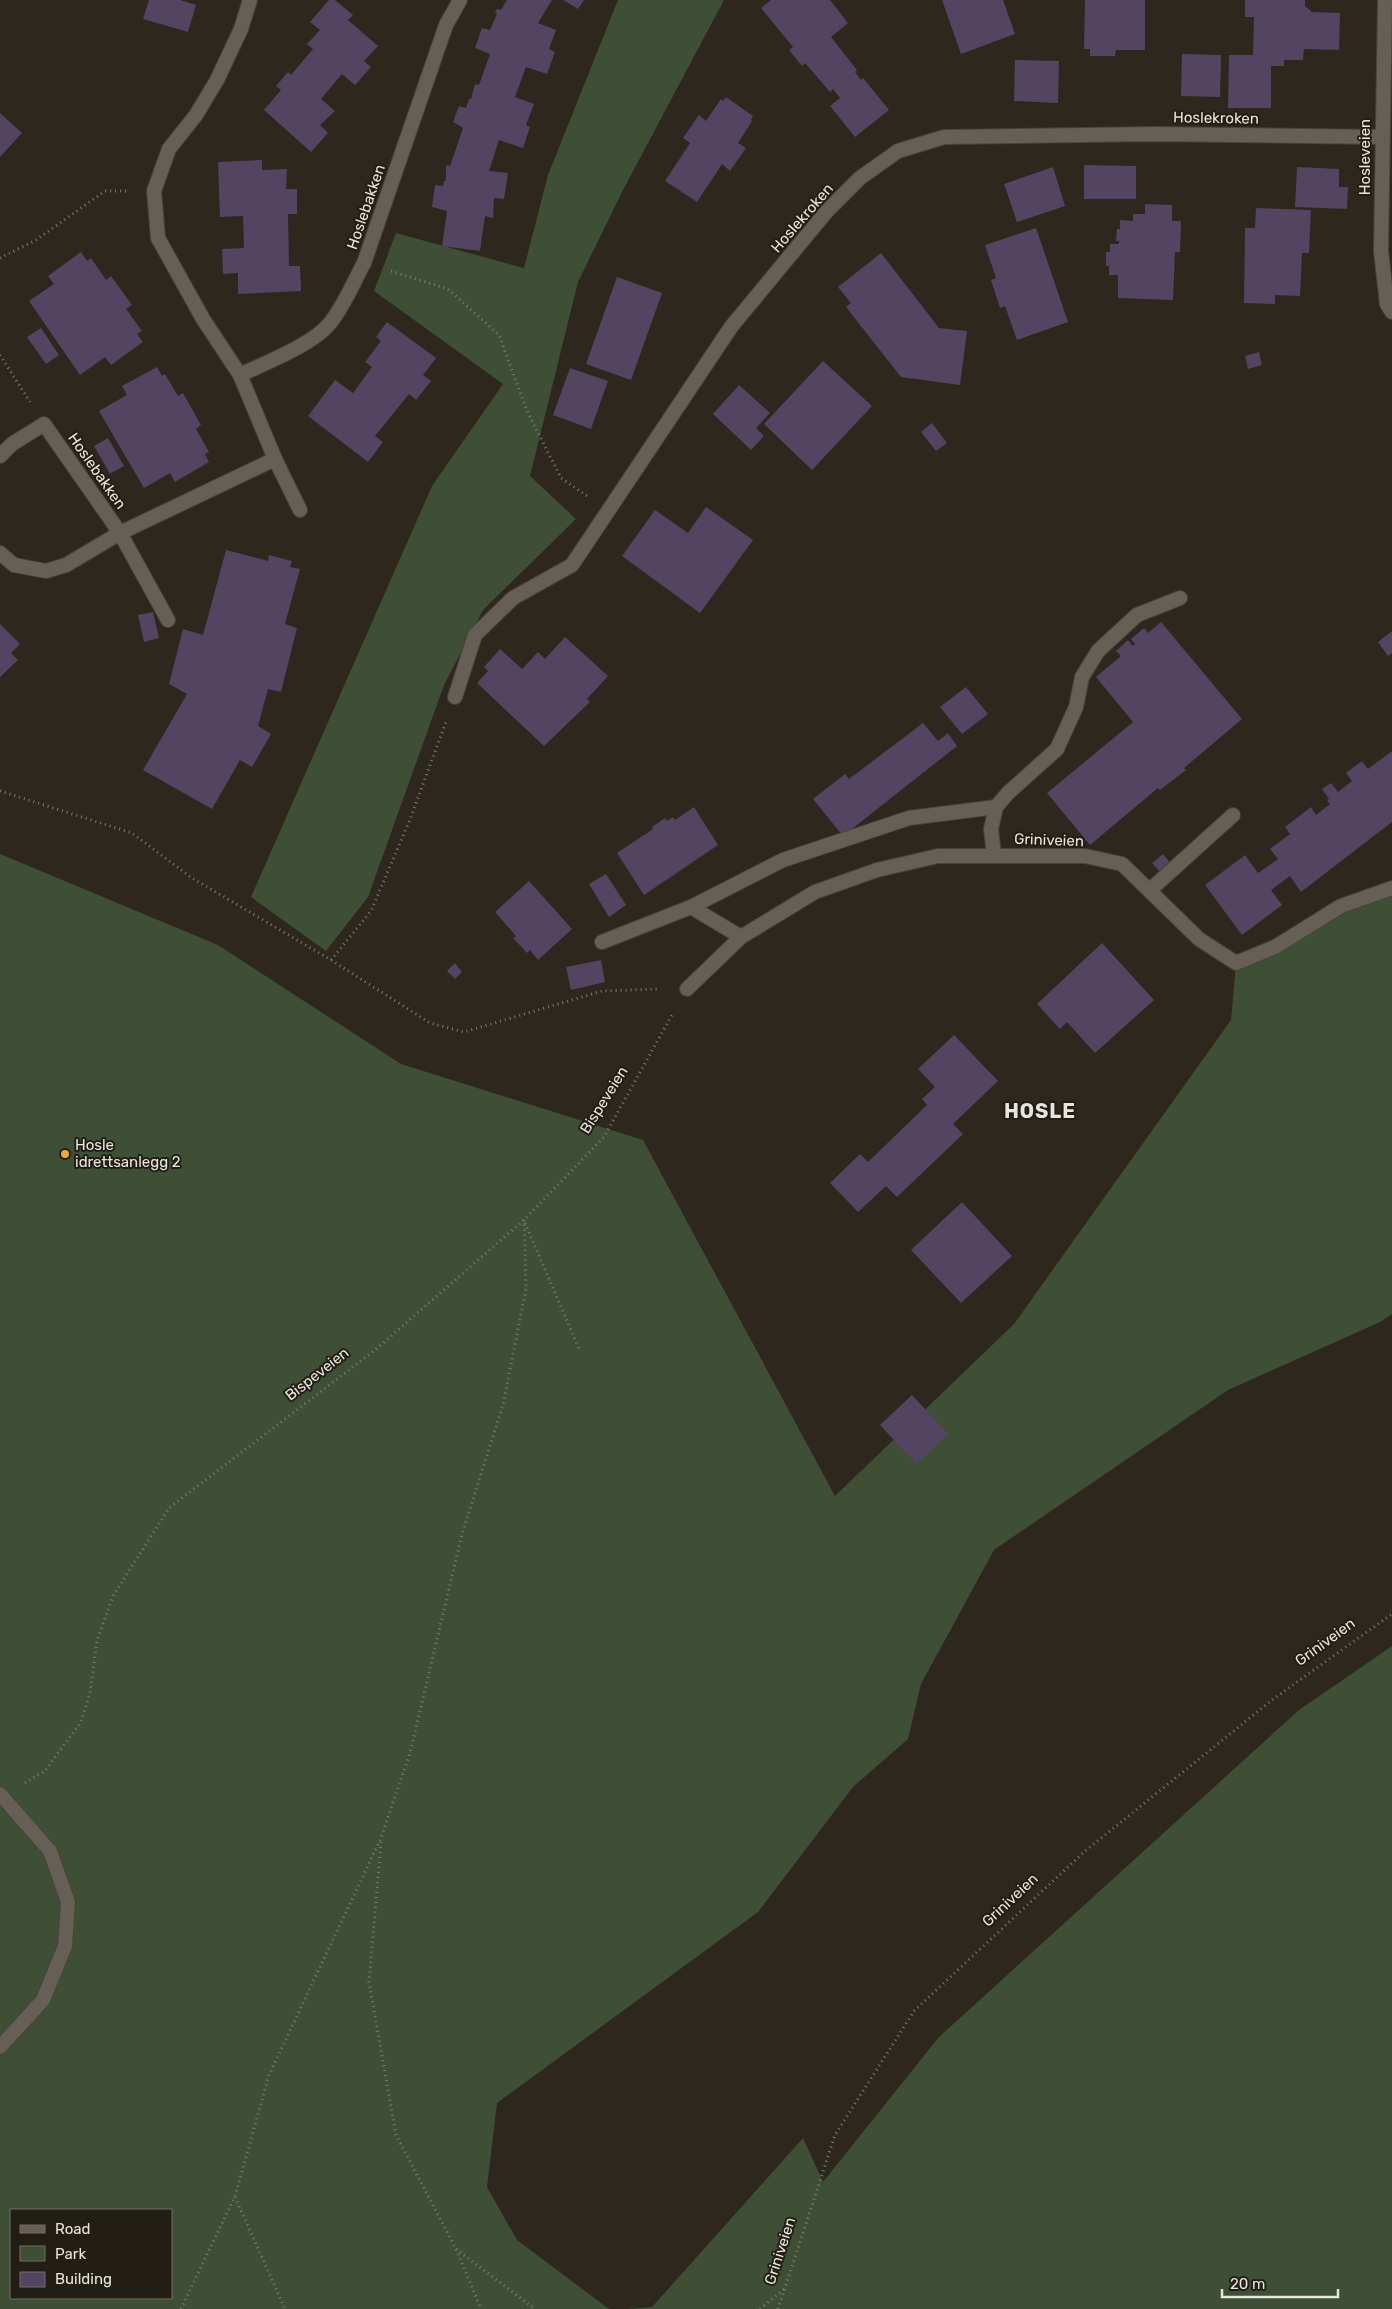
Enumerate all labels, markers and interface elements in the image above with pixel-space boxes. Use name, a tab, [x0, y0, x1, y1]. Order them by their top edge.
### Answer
street label: Hoslekroken	[1173, 108, 1259, 128]
street label: Hosleveien	[1356, 119, 1374, 195]
street label: Hoslebakken	[343, 162, 389, 252]
street label: Hoslekroken	[767, 180, 837, 256]
street label: Hoslebakken	[64, 429, 130, 513]
street label: Griniveien	[1014, 830, 1084, 850]
street label: Bispeveien	[576, 1063, 632, 1137]
district label: HOSLE	[1004, 1099, 1076, 1123]
place label: Hosle idrettsanlegg 2	[75, 1136, 181, 1171]
marker: Hosle idrettsanlegg 2	[59, 1148, 71, 1160]
street label: Bispeveien	[282, 1344, 352, 1404]
street label: Griniveien	[1291, 1614, 1359, 1670]
street label: Griniveien	[978, 1870, 1042, 1930]
legend	[10, 2209, 172, 2299]
street label: Griniveien	[761, 2215, 799, 2287]
text: Road	[55, 2220, 91, 2238]
text: Park	[55, 2245, 86, 2263]
scale bar	[1222, 2266, 1338, 2298]
text: Building	[55, 2270, 112, 2288]
text: 20 m	[1230, 2275, 1265, 2293]

